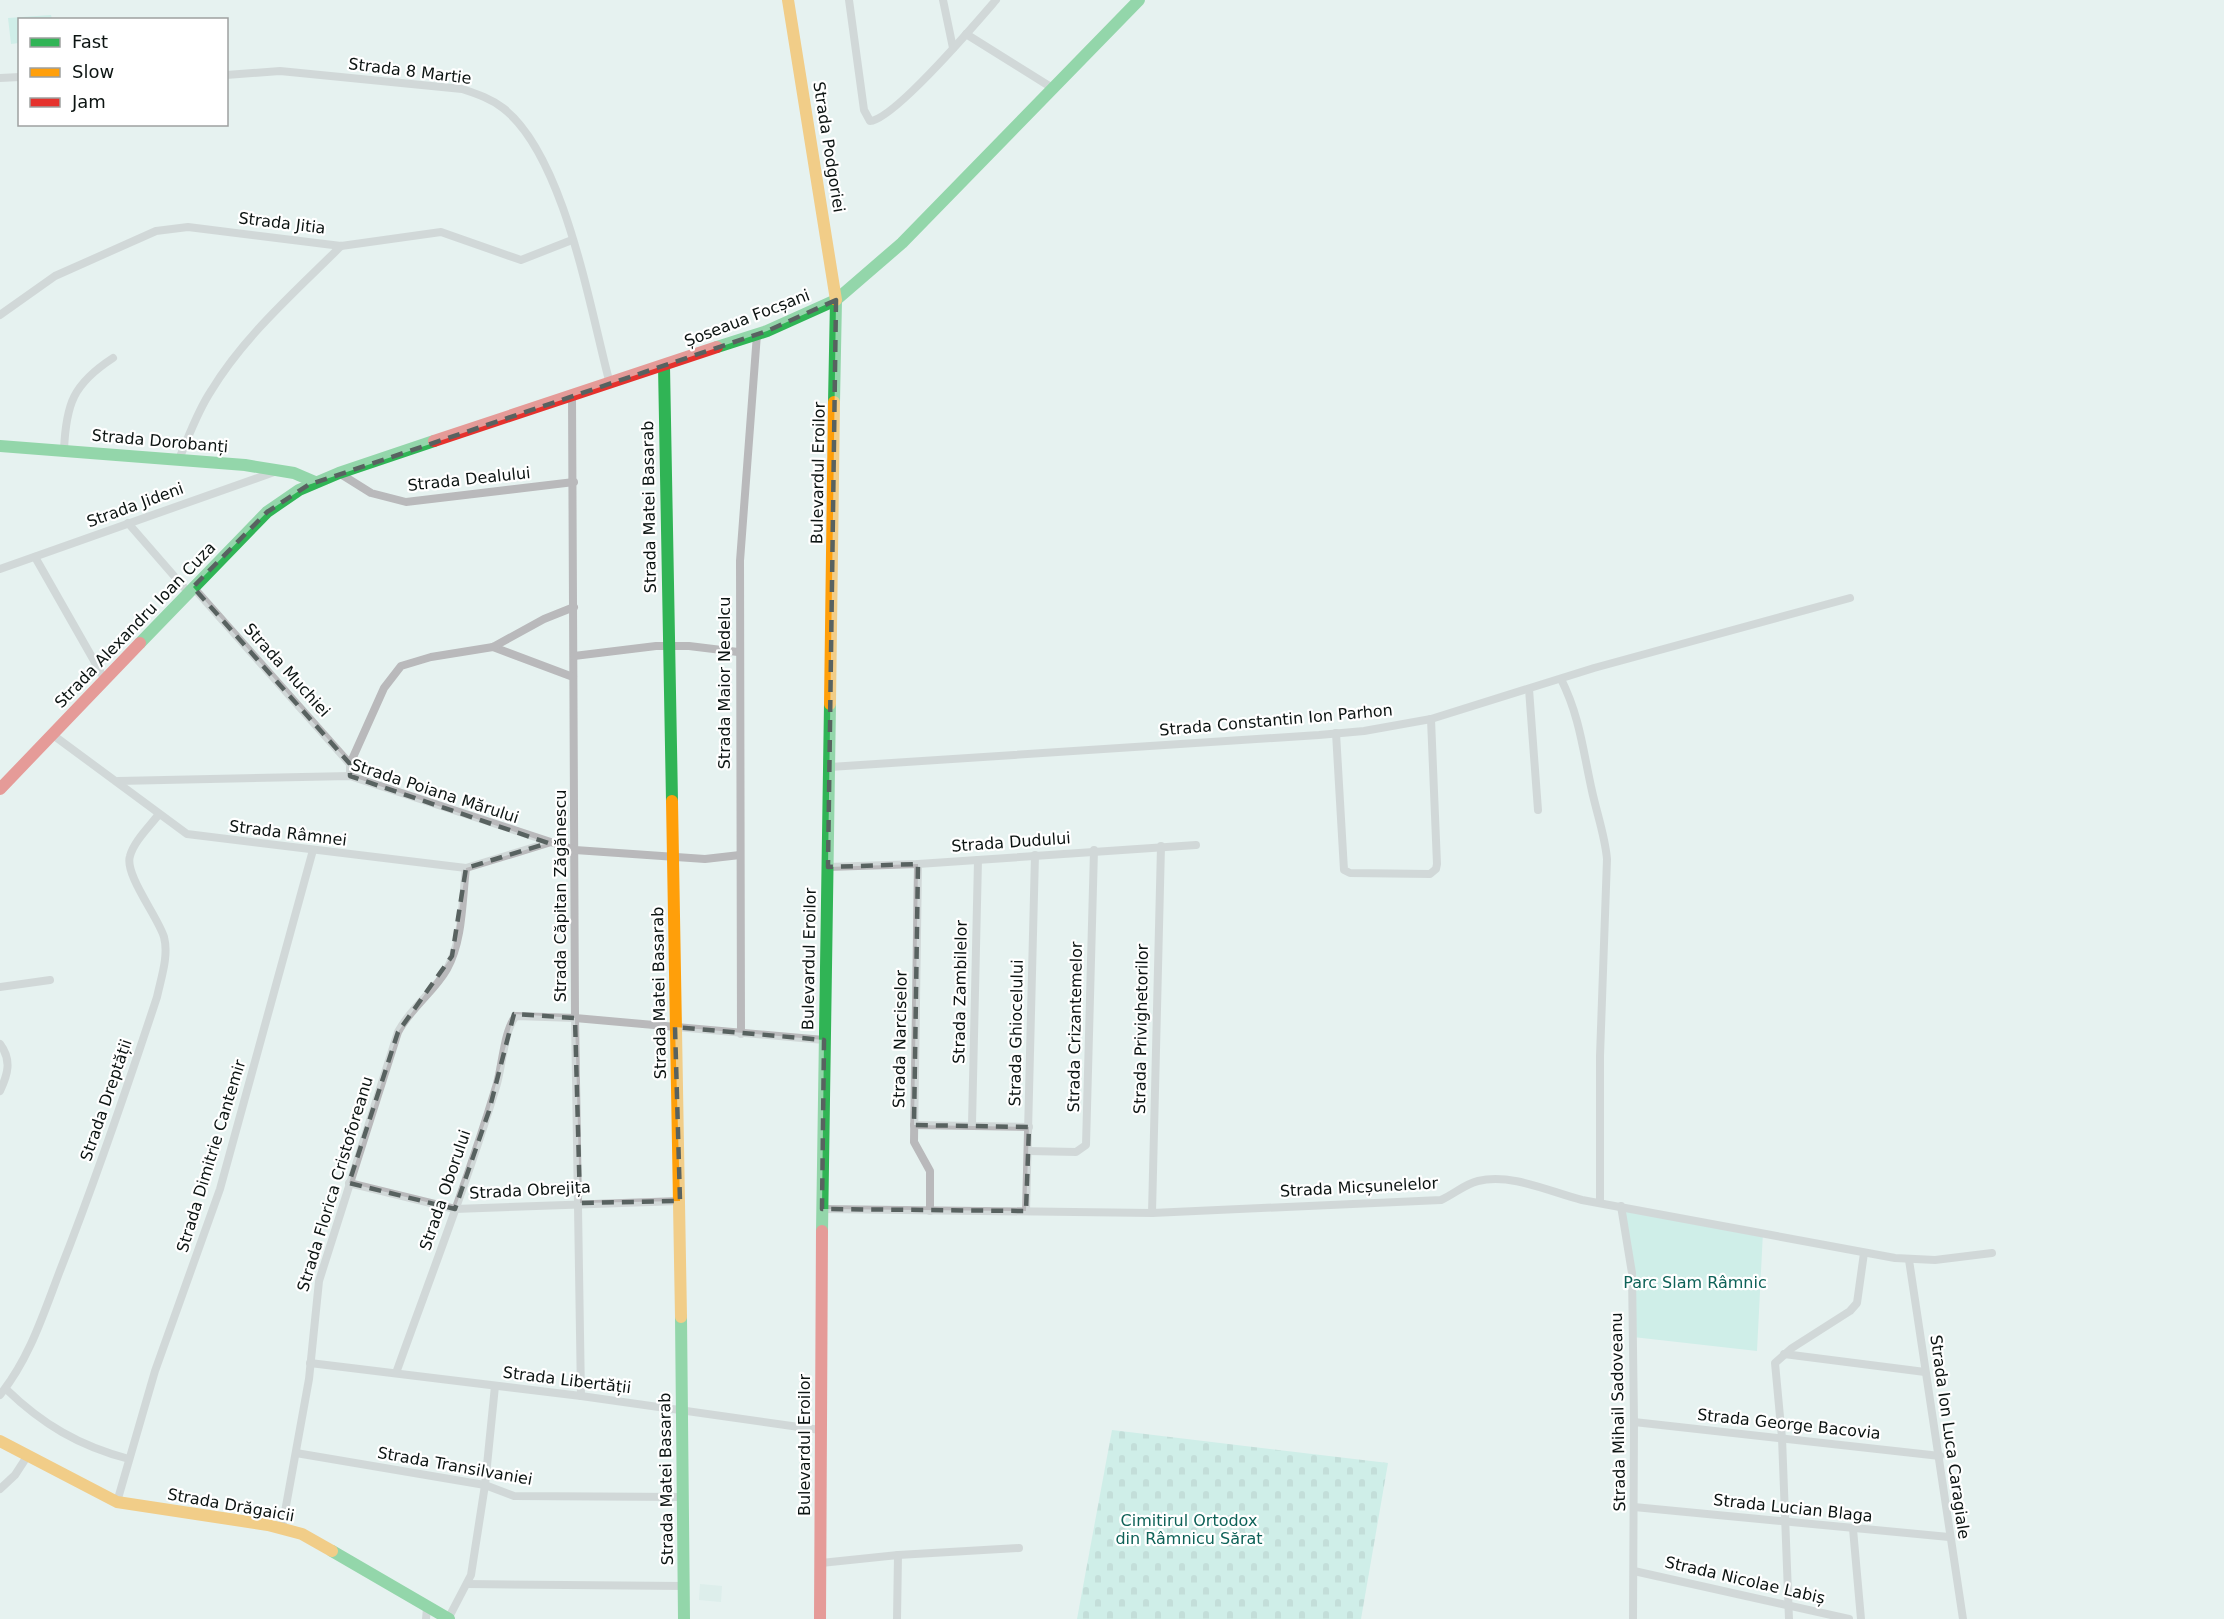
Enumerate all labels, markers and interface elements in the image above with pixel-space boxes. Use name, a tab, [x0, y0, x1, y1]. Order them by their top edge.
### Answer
legend	[18, 18, 228, 126]
text: Fast	[72, 31, 108, 52]
street label: Strada 8 Martie	[347, 54, 473, 88]
text: Slow	[72, 61, 114, 82]
street label: Strada Podgoriei	[809, 80, 849, 214]
text: Jam	[71, 91, 106, 112]
street label: Strada Jitia	[237, 208, 327, 238]
street label: Șoseaua Focșani	[682, 285, 812, 351]
street label: Bulevardul Eroilor	[807, 401, 829, 544]
street label: Strada Matei Basarab	[638, 421, 660, 593]
street label: Strada Dorobanți	[91, 426, 229, 456]
street label: Strada Dealului	[407, 463, 531, 495]
street label: Strada Jideni	[84, 479, 186, 531]
street label: Strada Alexandru Ioan Cuza	[51, 538, 219, 712]
street label: Strada Maior Nedelcu	[715, 597, 734, 769]
street label: Strada Muchiei	[240, 619, 334, 721]
street label: Strada Constantin Ion Parhon	[1158, 700, 1394, 740]
street label: Strada Poiana Mărului	[349, 755, 521, 827]
street label: Strada Căpitan Zăgănescu	[551, 790, 570, 1002]
street label: Strada Râmnei	[228, 816, 348, 850]
street label: Strada Dudului	[951, 828, 1071, 856]
street label: Bulevardul Eroilor	[798, 887, 820, 1030]
street label: Strada Matei Basarab	[648, 907, 670, 1079]
street label: Strada Zambilelor	[949, 919, 971, 1064]
street label: Strada Crizantemelor	[1064, 941, 1086, 1113]
street label: Strada Privighetorilor	[1130, 943, 1152, 1114]
street label: Strada Ghiocelului	[1005, 959, 1027, 1107]
street label: Strada Narciselor	[889, 969, 911, 1108]
street label: Strada Dreptății	[76, 1037, 136, 1163]
street label: Strada Dimitrie Cantemir	[173, 1057, 250, 1255]
street label: Strada Florica Cristoforeanu	[293, 1074, 377, 1294]
street label: Strada Oborului	[415, 1127, 475, 1253]
street label: Strada Micșunelelor	[1279, 1173, 1439, 1201]
street label: Strada Obrejița	[469, 1177, 591, 1203]
park label: Parc Slam Râmnic	[1623, 1273, 1767, 1292]
street label: Strada Mihail Sadoveanu	[1607, 1312, 1629, 1512]
street label: Strada Ion Luca Caragiale	[1926, 1334, 1974, 1540]
street label: Strada Libertății	[502, 1363, 632, 1397]
street label: Bulevardul Eroilor	[795, 1373, 814, 1516]
street label: Strada Matei Basarab	[655, 1393, 677, 1565]
street label: Strada George Bacovia	[1696, 1405, 1882, 1443]
street label: Strada Transilvaniei	[376, 1443, 534, 1489]
street label: Strada Drăgaicii	[166, 1484, 296, 1526]
street label: Strada Lucian Blaga	[1712, 1490, 1874, 1526]
park label: Cimitirul Ortodox din Râmnicu Sărat	[1115, 1511, 1263, 1548]
street label: Strada Nicolae Labiș	[1663, 1552, 1827, 1608]

